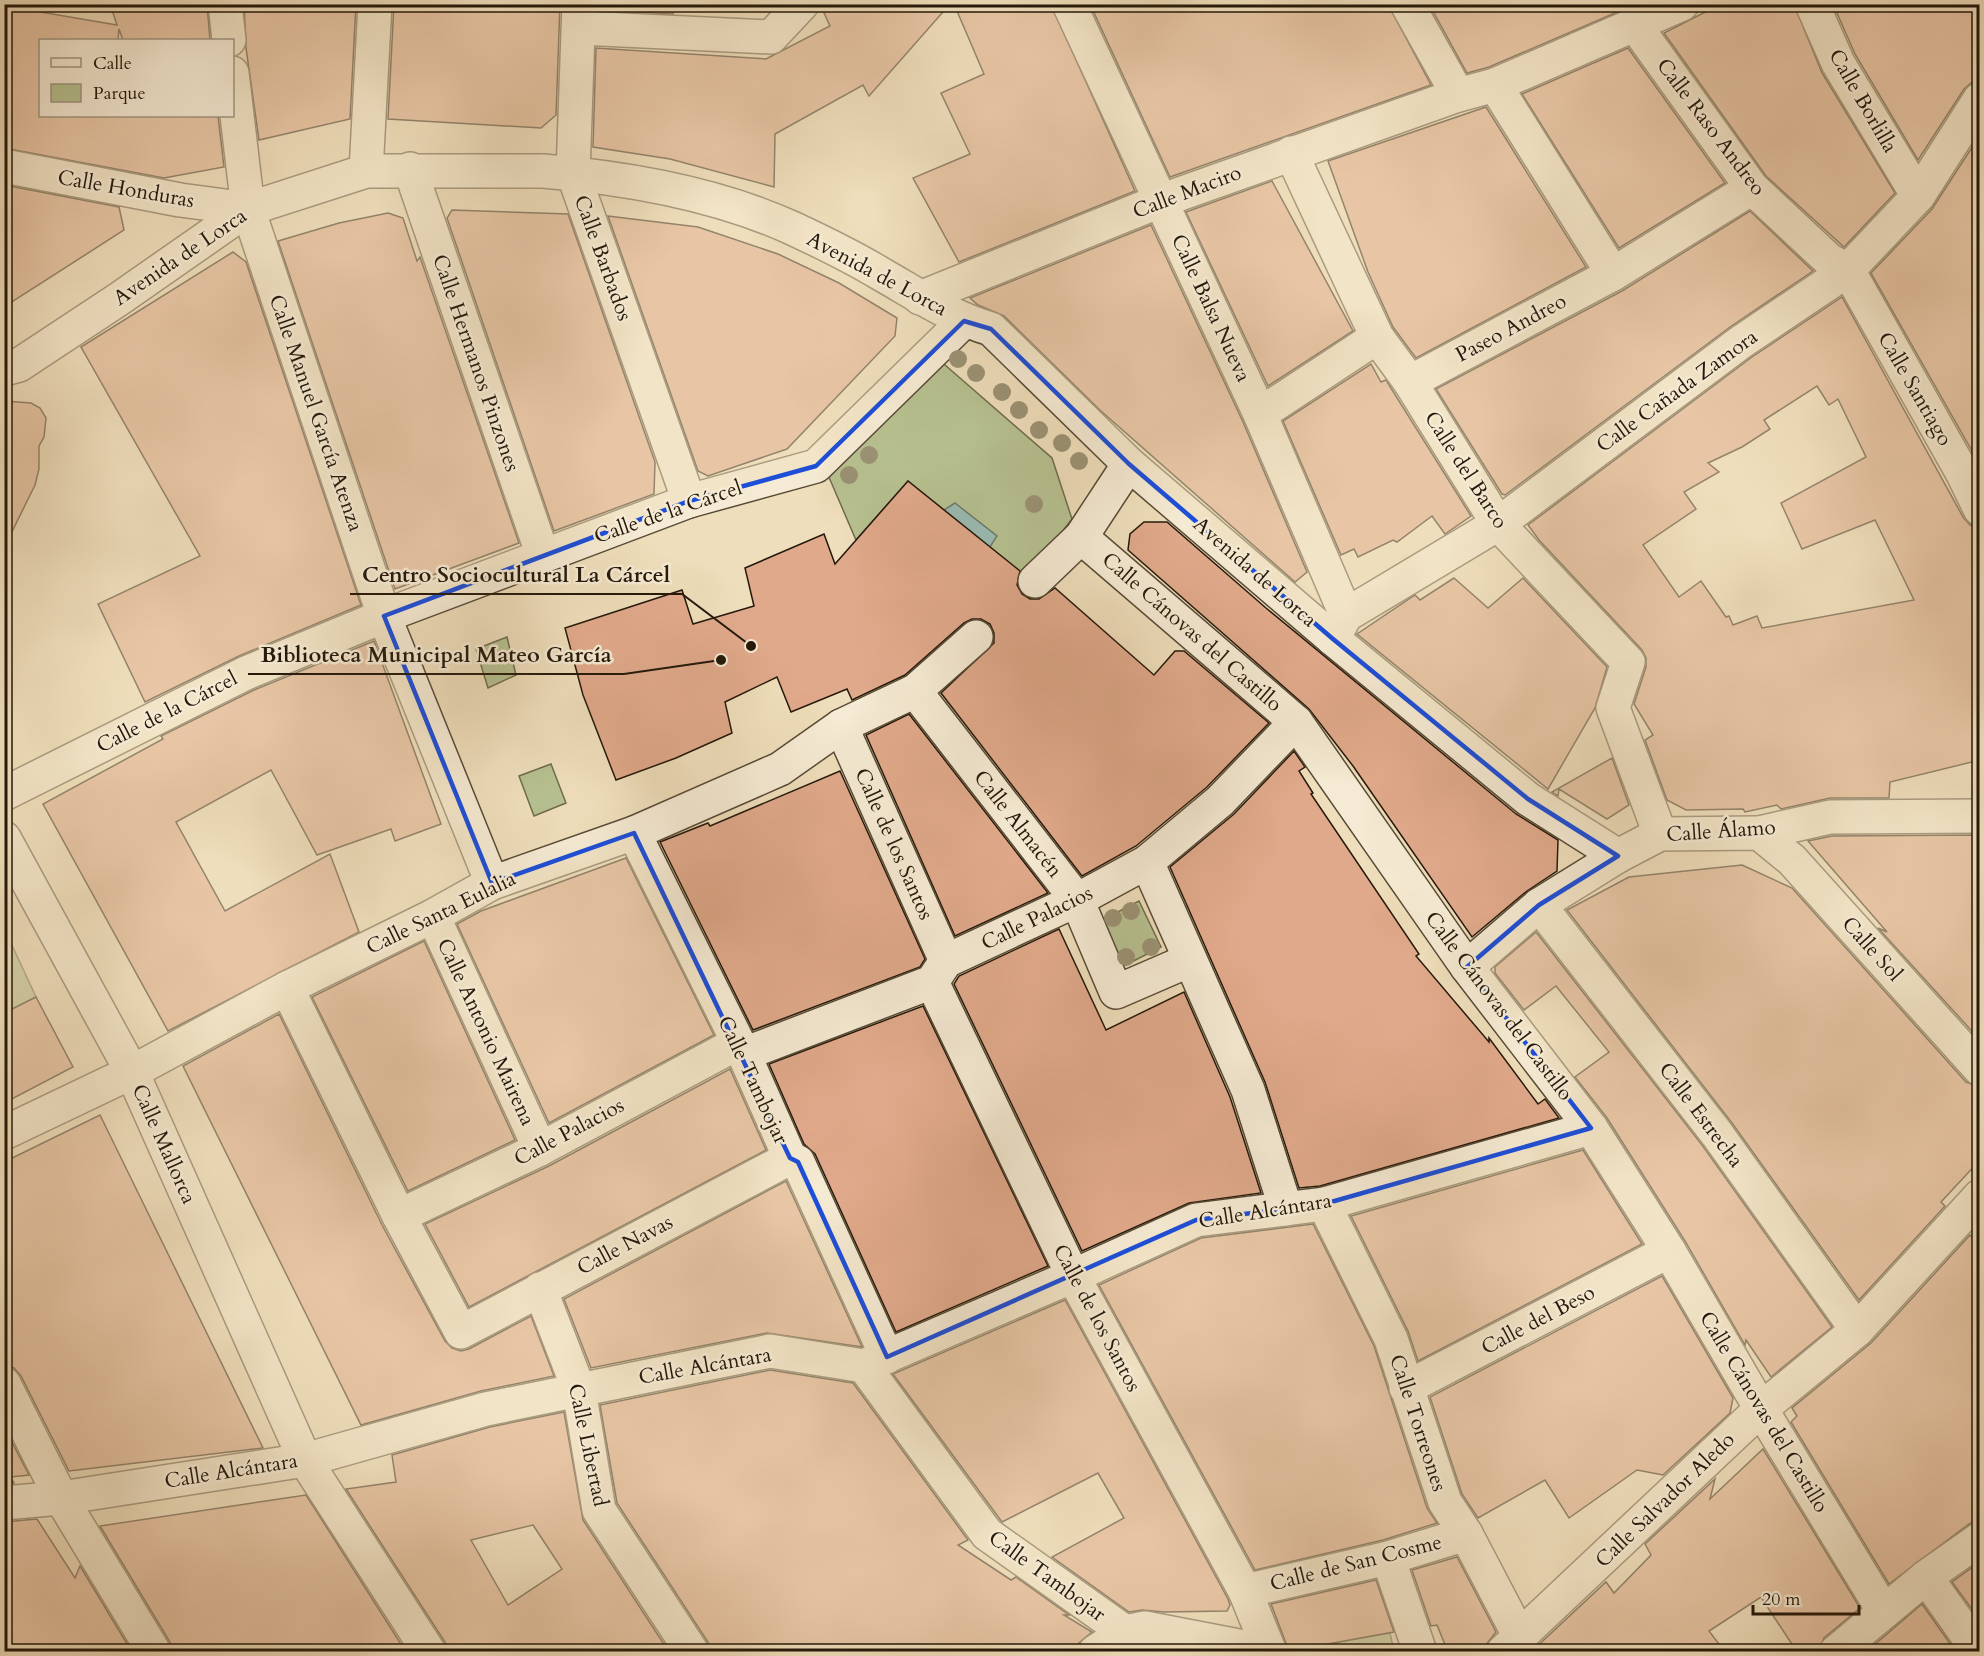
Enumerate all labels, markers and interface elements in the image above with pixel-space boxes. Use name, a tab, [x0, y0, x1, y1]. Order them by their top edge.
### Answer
legend	[39, 39, 234, 117]
street label: Calle Borlilla	[1822, 44, 1904, 158]
text: Calle	[93, 51, 132, 76]
street label: Calle Raso Andreo	[1650, 52, 1772, 202]
text: Parque	[93, 81, 146, 106]
street label: Calle Maciro	[1128, 158, 1246, 226]
street label: Calle Honduras	[55, 163, 197, 215]
street label: Calle Barbados	[567, 191, 639, 325]
street label: Avenida de Lorca	[107, 201, 253, 313]
street label: Avenida de Lorca	[802, 225, 952, 323]
street label: Calle Balsa Nueva	[1164, 229, 1258, 387]
street label: Calle Hermanos Pinzones	[425, 250, 527, 476]
street label: Paseo Andreo	[1450, 287, 1572, 369]
street label: Calle Manuel García Atenza	[262, 291, 370, 535]
street label: Calle Cañada Zamora	[1590, 323, 1764, 459]
street label: Calle Santiago	[1871, 327, 1959, 451]
street label: Calle del Barco	[1417, 406, 1515, 534]
street label: Calle de la Cárcel	[590, 473, 746, 551]
street label: Avenida de Lorca	[1187, 510, 1323, 634]
street label: Calle Cánovas del Castillo	[1096, 546, 1288, 718]
callout: Centro Sociocultural La Cárcel	[350, 554, 682, 594]
text: Centro Sociocultural La Cárcel	[362, 560, 671, 590]
callout: Biblioteca Municipal Mateo García	[248, 634, 624, 674]
text: Biblioteca Municipal Mateo García	[260, 640, 612, 670]
street label: Calle de la Cárcel	[92, 664, 242, 760]
street label: Calle de los Santos	[848, 764, 940, 924]
street label: Calle Almacén	[967, 764, 1069, 884]
street label: Calle Álamo	[1665, 813, 1777, 849]
street label: Calle Santa Eulalia	[361, 864, 521, 962]
street label: Calle Palacios	[976, 878, 1098, 958]
street label: Calle Cánovas del Castillo	[1418, 905, 1580, 1107]
street label: Calle Sol	[1835, 910, 1909, 988]
street label: Calle Antonio Mairena	[430, 934, 542, 1130]
street label: Calle Tambojar	[711, 1011, 796, 1149]
street label: Calle Estrecha	[1652, 1056, 1750, 1174]
street label: Calle Mallorca	[125, 1080, 203, 1208]
street label: Calle Palacios	[509, 1091, 629, 1173]
street label: Calle Alcántara	[1196, 1186, 1334, 1236]
street label: Calle Navas	[572, 1208, 678, 1282]
street label: Calle de los Santos	[1046, 1239, 1148, 1397]
street label: Calle del Beso	[1476, 1278, 1600, 1362]
street label: Calle Cánovas del Castillo	[1692, 1306, 1836, 1518]
street label: Calle Alcántara	[636, 1340, 774, 1392]
street label: Calle Torreones	[1382, 1351, 1454, 1495]
street label: Calle Libertad	[561, 1381, 615, 1509]
street label: Calle Salvador Aledo	[1589, 1426, 1741, 1574]
street label: Calle Alcántara	[162, 1446, 300, 1496]
street label: Calle Tambojar	[982, 1524, 1112, 1629]
street label: Calle de San Cosme	[1267, 1528, 1445, 1598]
scale bar	[1753, 1578, 1860, 1616]
text: 20 m	[1762, 1587, 1801, 1612]

